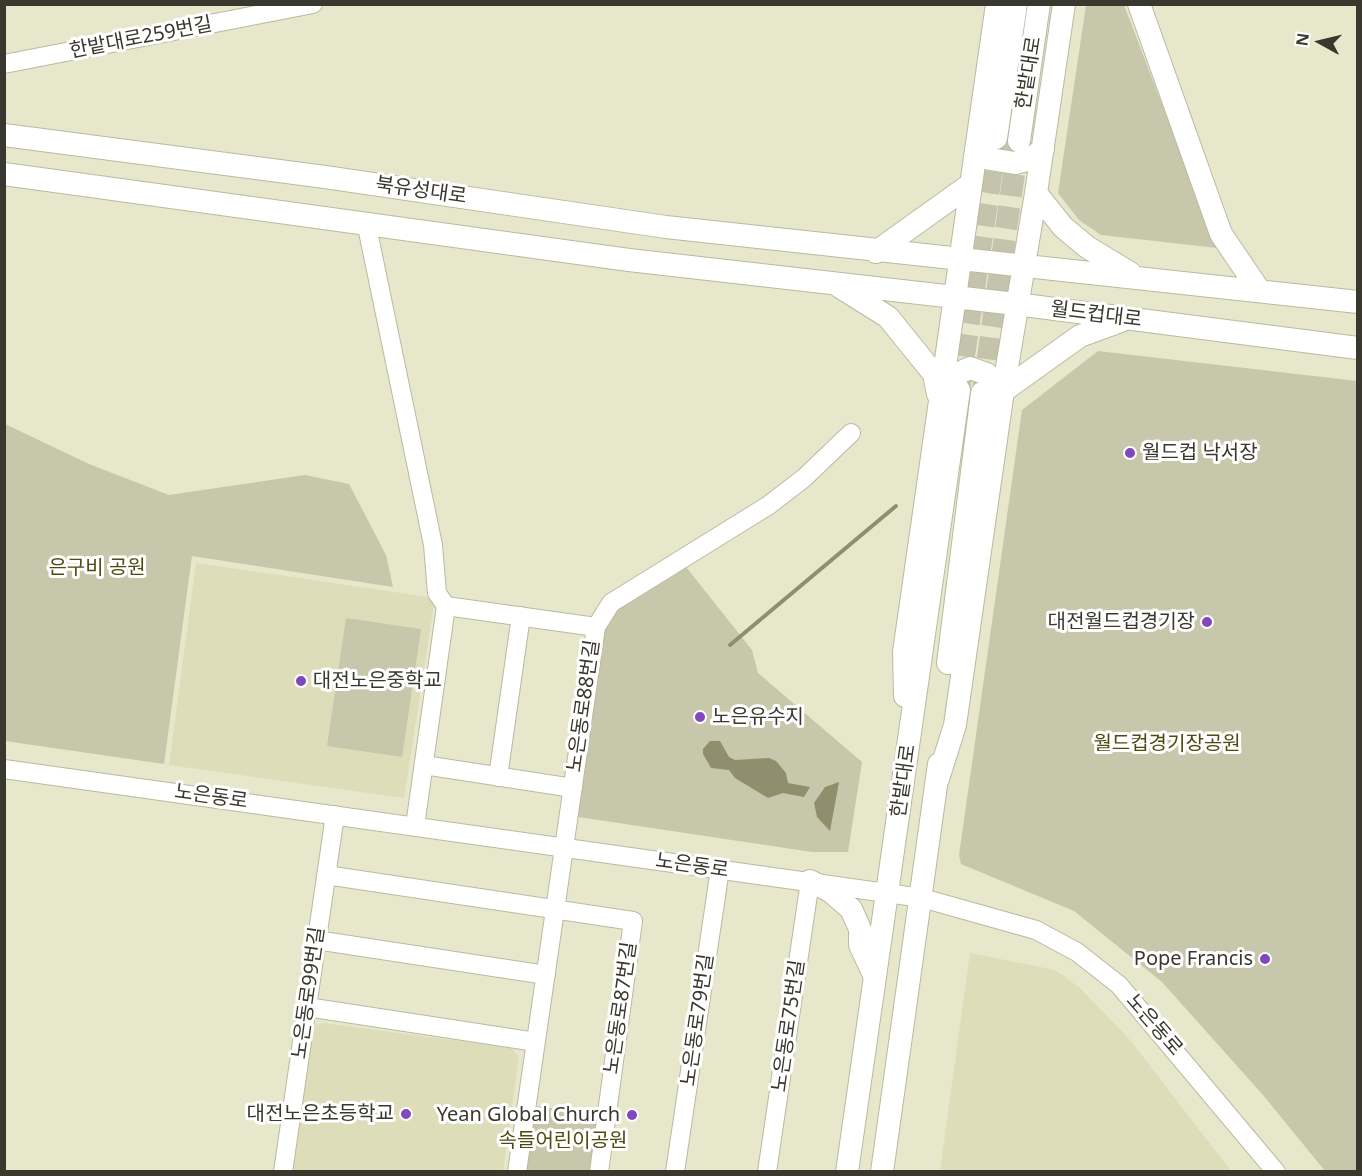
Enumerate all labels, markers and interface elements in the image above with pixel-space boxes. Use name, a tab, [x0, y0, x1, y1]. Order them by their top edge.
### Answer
street label: 한밭대로259번길	[68, 12, 214, 64]
north arrow	[1290, 12, 1350, 72]
text: N	[1290, 32, 1314, 47]
street label: 한밭대로	[1011, 35, 1047, 111]
street label: 북유성대로	[374, 173, 468, 209]
street label: 월드컵대로	[1049, 297, 1143, 333]
place label: 월드컵 낙서장	[1142, 441, 1258, 465]
marker: 월드컵 낙서장	[1123, 446, 1137, 460]
park label: 은구비 공원	[48, 556, 146, 580]
place label: 대전월드컵경기장	[1048, 610, 1195, 634]
marker: 대전월드컵경기장	[1200, 615, 1214, 629]
street label: 노은동로88번길	[563, 638, 605, 774]
place label: 대전노은중학교	[313, 669, 442, 693]
marker: 대전노은중학교	[294, 674, 308, 688]
place label: 노은유수지	[712, 705, 804, 729]
marker: 노은유수지	[693, 710, 707, 724]
park label: 월드컵경기장공원	[1093, 732, 1241, 756]
street label: 한밭대로	[887, 743, 921, 819]
street label: 노은동로	[173, 780, 249, 814]
street label: 노은동로	[654, 849, 730, 883]
street label: 노은동로99번길	[288, 925, 330, 1061]
street label: 노은동로87번길	[600, 940, 642, 1076]
place label: Pope Francis	[1134, 947, 1253, 971]
street label: 노은동로79번길	[677, 952, 719, 1088]
marker: Pope Francis	[1258, 952, 1272, 966]
street label: 노은동로75번길	[768, 958, 810, 1094]
street label: 노은동로	[1121, 989, 1187, 1061]
place label: 대전노은초등학교	[247, 1102, 394, 1126]
place label: Yean Global Church	[437, 1103, 620, 1127]
marker: 대전노은초등학교	[399, 1107, 413, 1121]
marker: Yean Global Church	[625, 1108, 639, 1122]
park label: 속들어린이공원	[499, 1129, 627, 1153]

